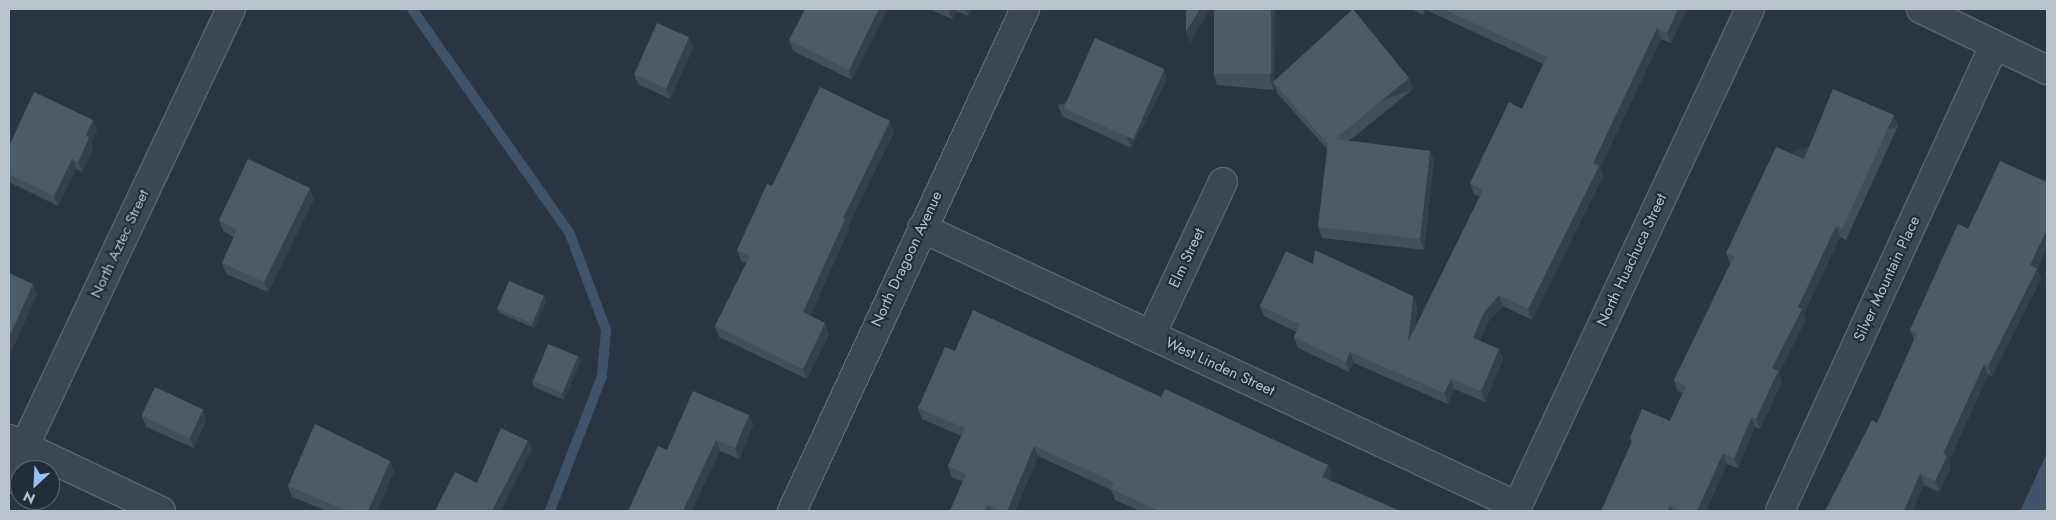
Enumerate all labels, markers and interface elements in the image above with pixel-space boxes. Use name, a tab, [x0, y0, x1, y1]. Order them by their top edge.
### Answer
street label: North Aztec Street	[87, 187, 153, 301]
street label: North Dragoon Avenue	[868, 188, 946, 330]
street label: North Huachuca Street	[1593, 191, 1671, 329]
street label: Silver Mountain Place	[1850, 213, 1924, 345]
street label: Elm Street	[1165, 225, 1209, 291]
street label: West Linden Street	[1163, 334, 1277, 400]
north arrow	[10, 460, 60, 510]
text: N	[20, 486, 38, 509]

